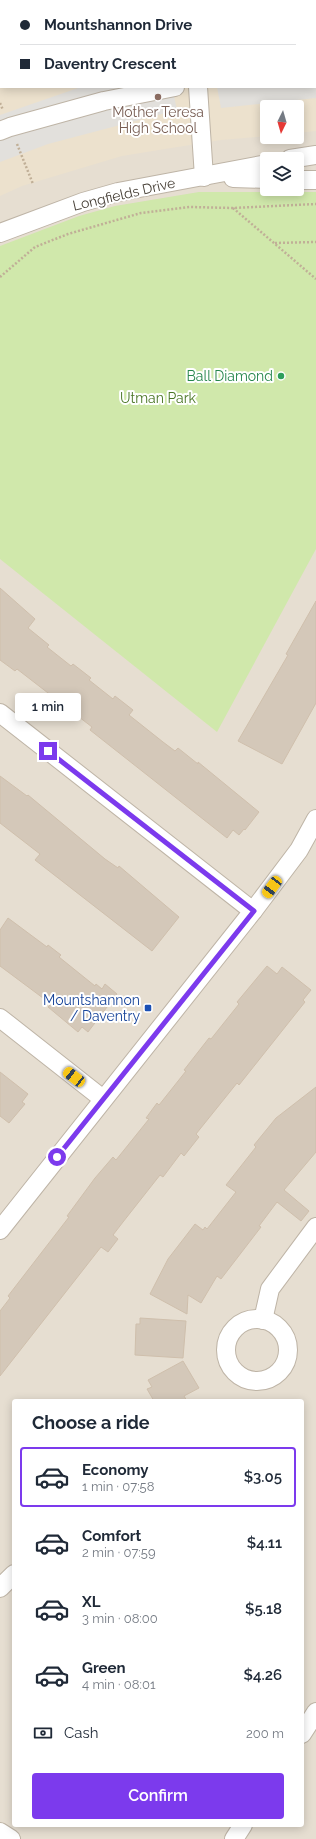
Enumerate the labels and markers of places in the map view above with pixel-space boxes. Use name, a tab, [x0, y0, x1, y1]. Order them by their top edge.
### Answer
marker: Mother Teresa High School	[153, 92, 163, 102]
place label: Mother Teresa High School	[112, 104, 204, 136]
place label: Ball Diamond	[187, 368, 273, 384]
marker: Ball Diamond	[276, 371, 286, 381]
place label: Mountshannon / Daventry	[43, 992, 140, 1024]
marker: Mountshannon / Daventry	[143, 1003, 153, 1013]

